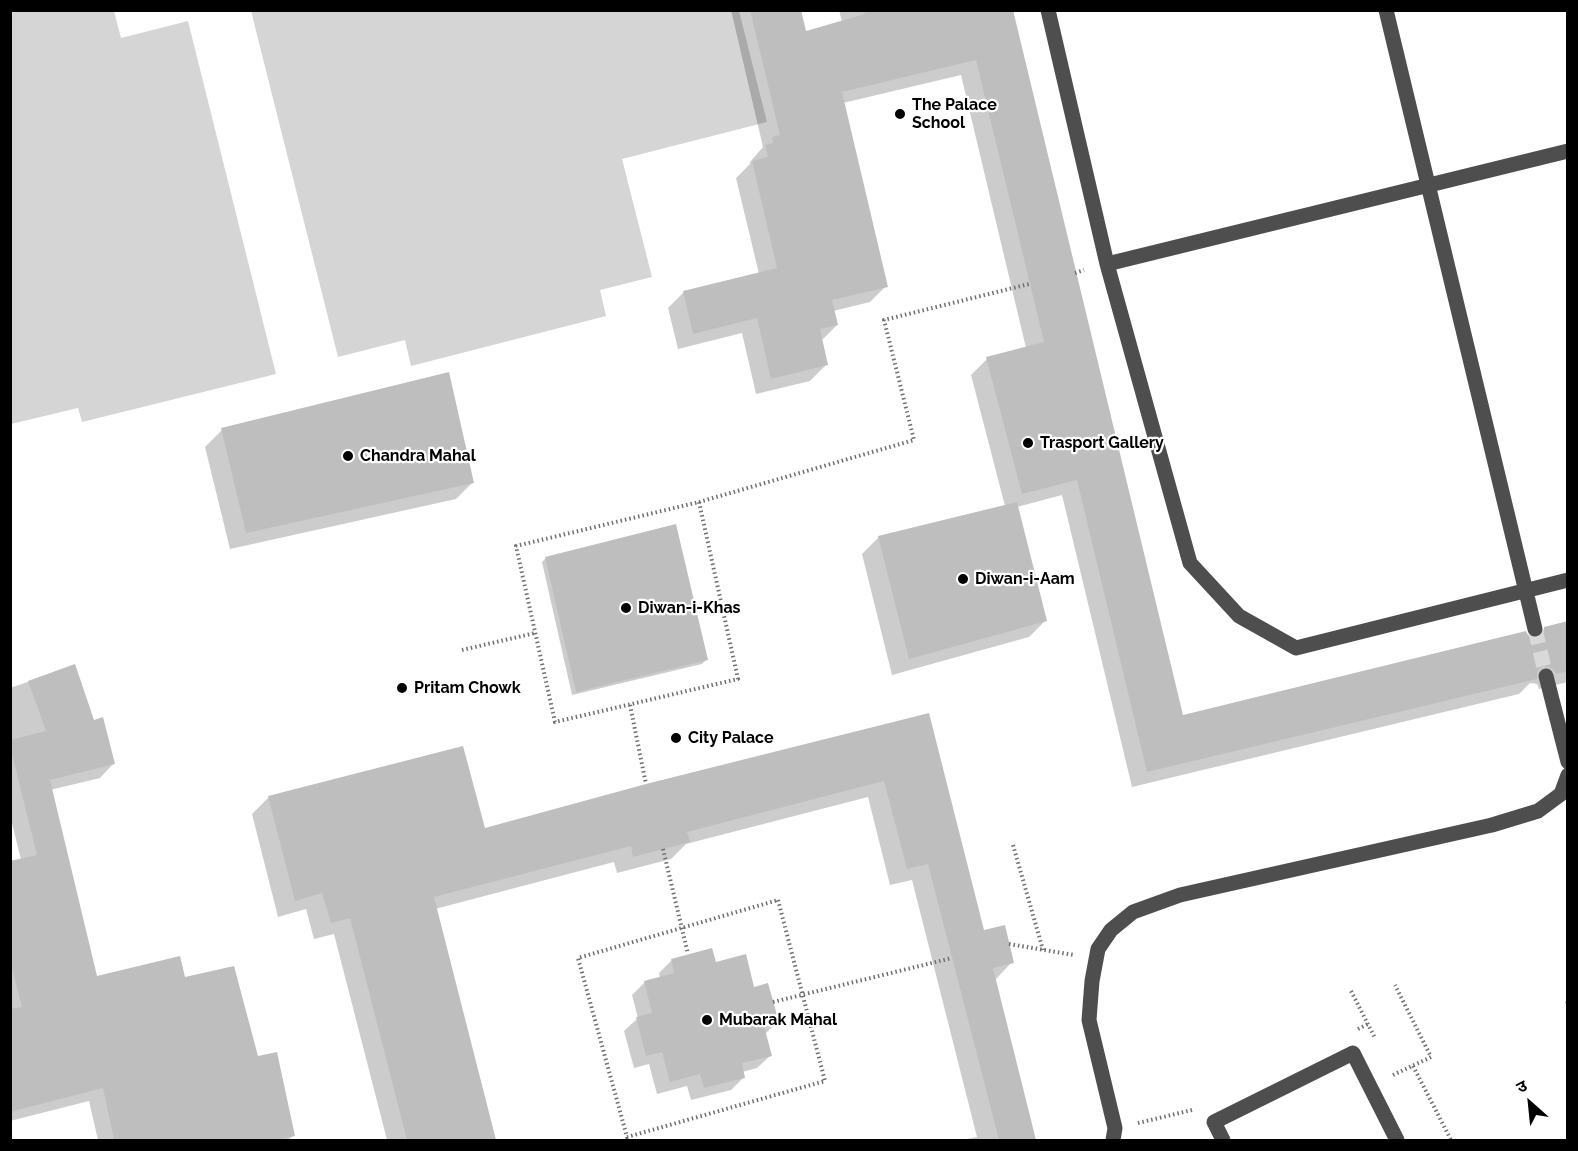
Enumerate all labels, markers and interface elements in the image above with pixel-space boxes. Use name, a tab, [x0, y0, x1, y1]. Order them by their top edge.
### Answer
place label: The Palace School	[912, 95, 997, 133]
marker: The Palace School	[893, 107, 907, 121]
place label: Trasport Gallery	[1040, 433, 1164, 453]
marker: Trasport Gallery	[1021, 436, 1035, 450]
place label: Chandra Mahal	[360, 446, 476, 466]
marker: Chandra Mahal	[341, 449, 355, 463]
place label: Diwan-i-Aam	[975, 569, 1075, 589]
marker: Diwan-i-Aam	[956, 572, 970, 586]
place label: Diwan-i-Khas	[638, 598, 740, 618]
marker: Diwan-i-Khas	[619, 601, 633, 615]
place label: Pritam Chowk	[414, 678, 521, 698]
marker: Pritam Chowk	[395, 681, 409, 695]
place label: City Palace	[688, 728, 774, 748]
marker: City Palace	[669, 731, 683, 745]
place label: Mubarak Mahal	[719, 1010, 837, 1030]
marker: Mubarak Mahal	[700, 1013, 714, 1027]
north arrow	[1500, 1073, 1560, 1133]
text: उ	[1513, 1076, 1530, 1097]

